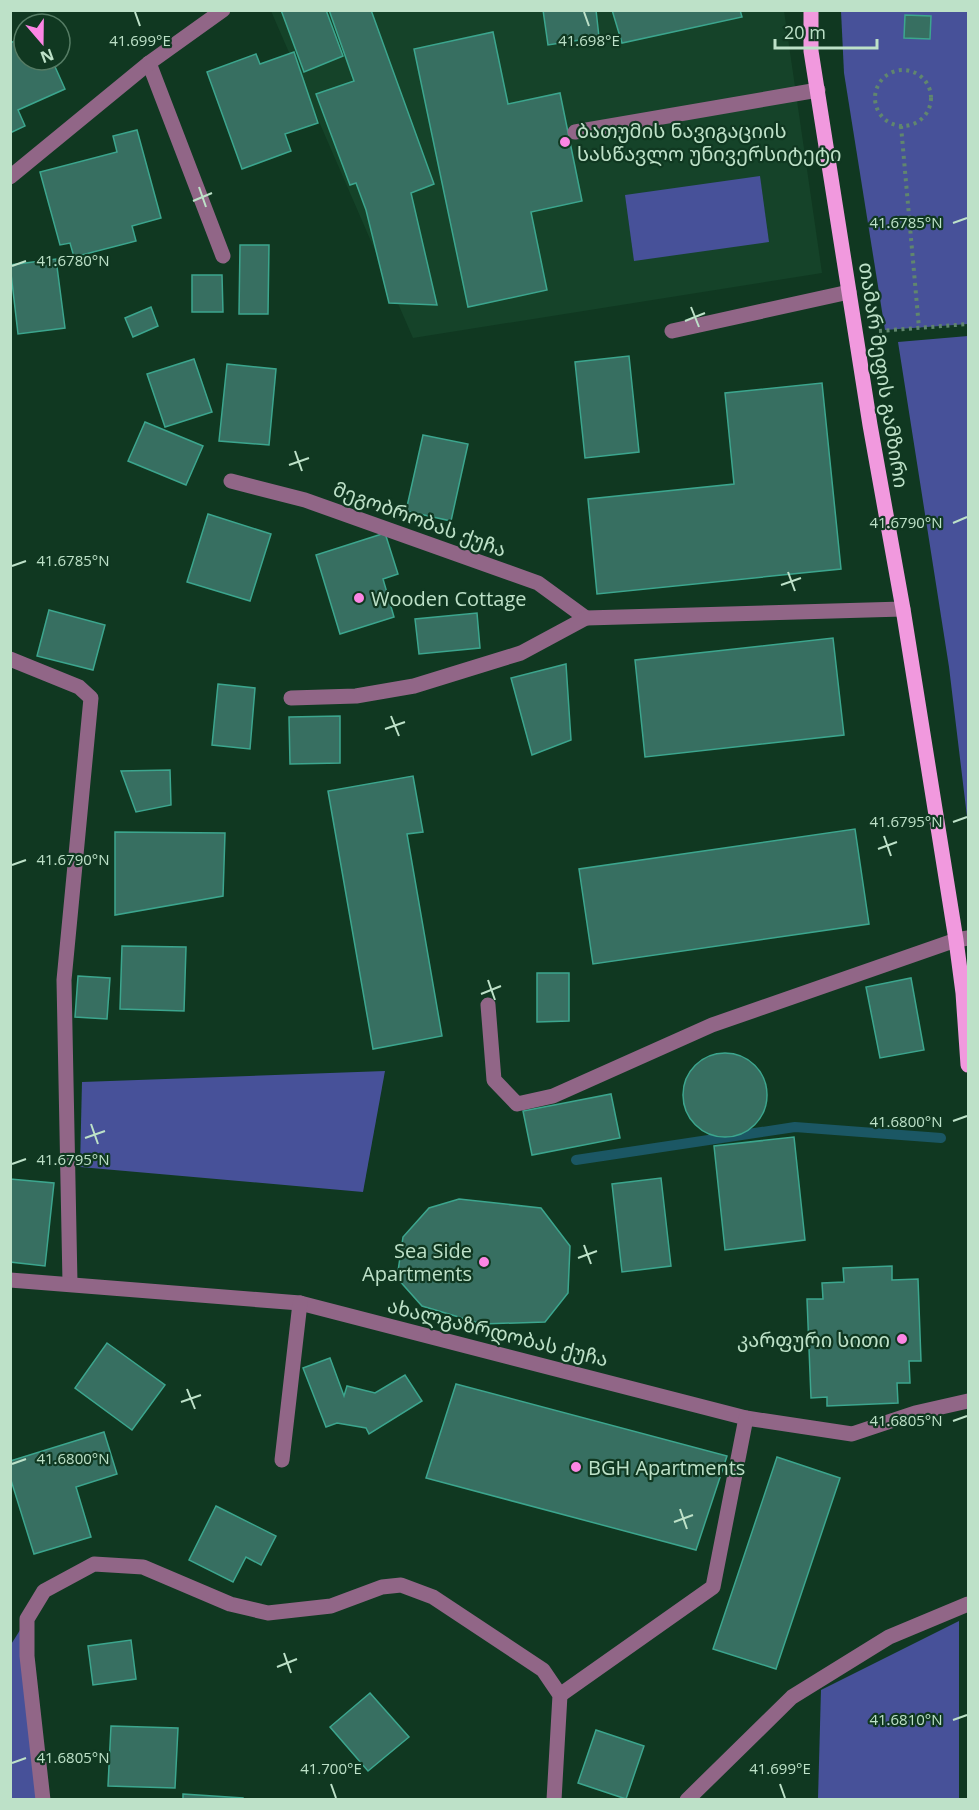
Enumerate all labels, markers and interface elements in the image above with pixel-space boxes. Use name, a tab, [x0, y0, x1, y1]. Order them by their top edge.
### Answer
north arrow	[12, 12, 72, 72]
scale bar	[775, 12, 877, 50]
text: 20 m	[784, 20, 826, 44]
text: 41.699°E	[109, 30, 171, 50]
text: 41.698°E	[558, 30, 620, 50]
text: N	[37, 44, 57, 69]
place label: ბათუმის ნავიგაციის სასწავლო უნივერსიტეტი	[577, 117, 842, 167]
marker: ბათუმის ნავიგაციის სასწავლო უნივერსიტეტი	[558, 135, 572, 149]
text: 41.6785°N	[869, 212, 943, 232]
text: 41.6780°N	[36, 250, 110, 270]
street label: თამარ მეფის გამზირი	[853, 260, 915, 490]
street label: მეგობრობას ქუჩა	[330, 475, 510, 563]
text: 41.6790°N	[869, 512, 943, 532]
text: 41.6785°N	[36, 550, 110, 570]
place label: Wooden Cottage	[371, 585, 527, 612]
marker: Wooden Cottage	[352, 591, 366, 605]
text: 41.6795°N	[869, 811, 943, 831]
text: 41.6790°N	[36, 849, 110, 869]
text: 41.6800°N	[869, 1111, 943, 1131]
text: 41.6795°N	[36, 1149, 110, 1169]
place label: Sea Side Apartments	[362, 1237, 472, 1287]
marker: Sea Side Apartments	[477, 1255, 491, 1269]
street label: ახალგაზრდობას ქუჩა	[385, 1291, 611, 1373]
place label: კარფური სითი	[737, 1326, 890, 1353]
marker: კარფური სითი	[895, 1332, 909, 1346]
text: 41.6805°N	[869, 1410, 943, 1430]
text: 41.6800°N	[36, 1448, 110, 1468]
place label: BGH Apartments	[588, 1454, 745, 1481]
marker: BGH Apartments	[569, 1460, 583, 1474]
text: 41.6810°N	[869, 1709, 943, 1729]
text: 41.6805°N	[36, 1747, 110, 1767]
text: 41.700°E	[300, 1758, 362, 1778]
text: 41.699°E	[749, 1758, 811, 1778]

